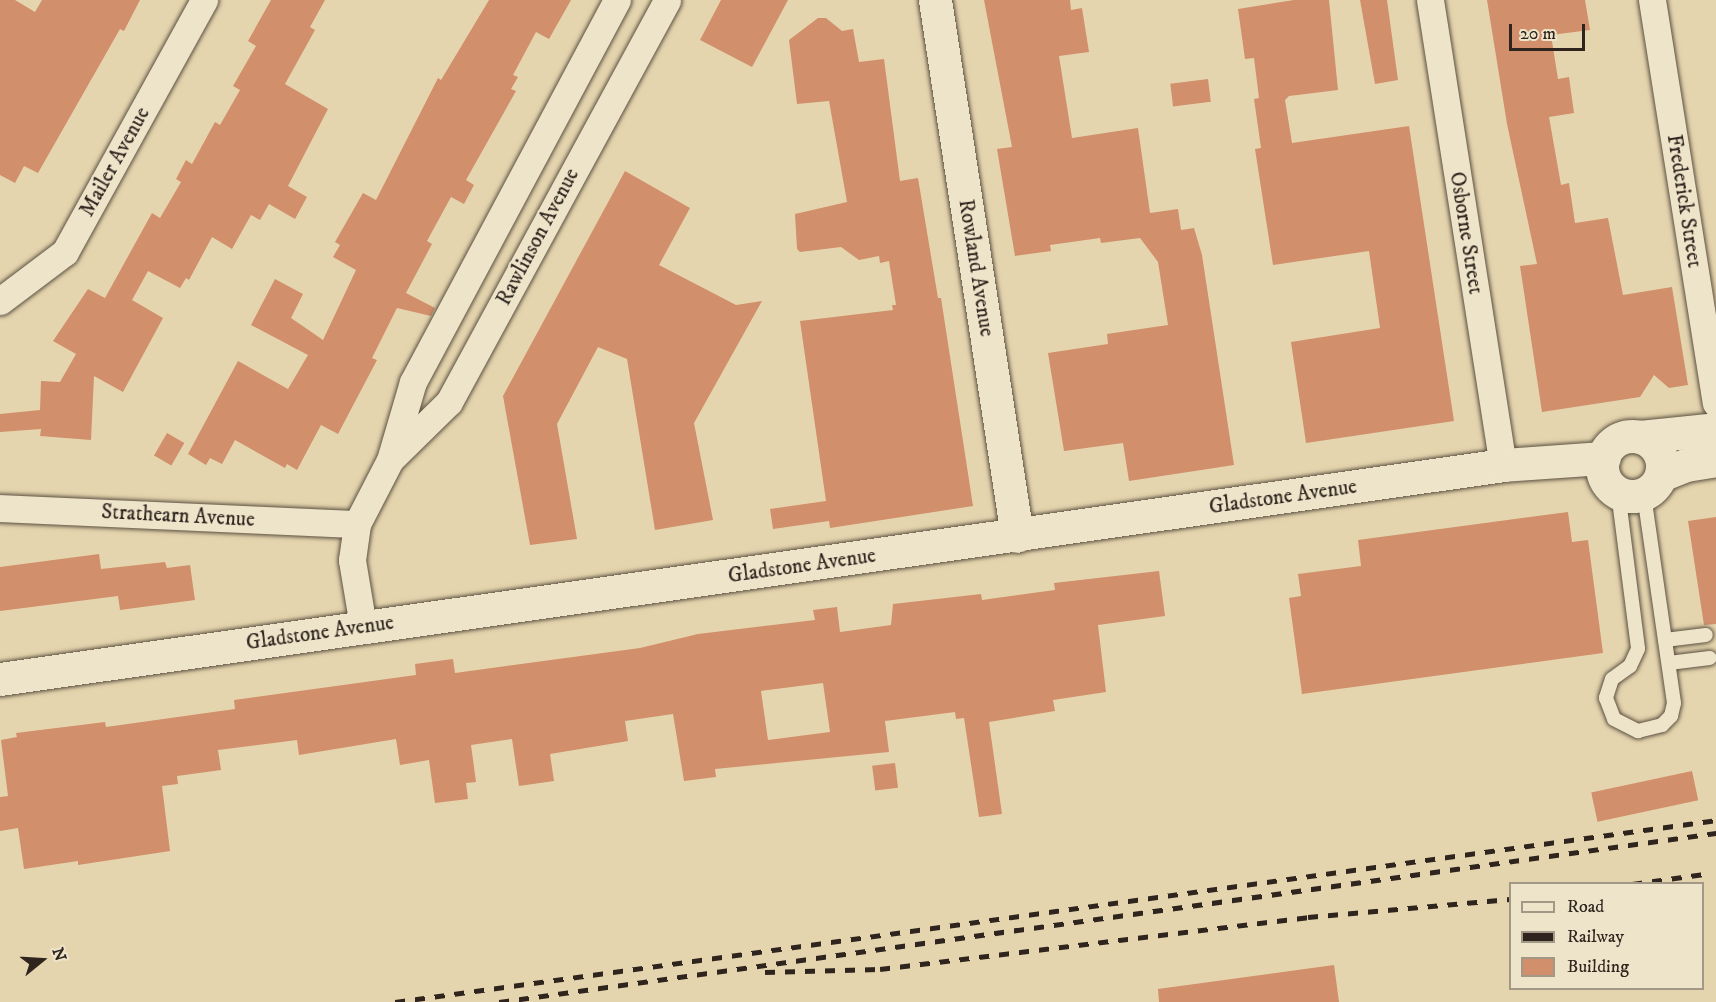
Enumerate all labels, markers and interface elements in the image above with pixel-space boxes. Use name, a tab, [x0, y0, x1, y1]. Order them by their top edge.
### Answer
scale bar	[1512, 12, 1588, 50]
text: 20 m	[1520, 23, 1556, 45]
street label: Mailer Avenue	[75, 103, 155, 221]
street label: Frederick Street	[1661, 133, 1707, 269]
street label: Rawlinson Avenue	[491, 164, 585, 310]
street label: Osborne Street	[1444, 170, 1488, 296]
street label: Rowland Avenue	[953, 197, 999, 339]
street label: Gladstone Avenue	[1207, 474, 1359, 520]
street label: Strathearn Avenue	[101, 499, 255, 533]
street label: Gladstone Avenue	[726, 543, 878, 589]
street label: Gladstone Avenue	[244, 610, 396, 656]
legend	[1509, 882, 1704, 990]
text: Road	[1567, 896, 1604, 918]
text: Railway	[1567, 926, 1624, 948]
north arrow	[12, 930, 72, 990]
text: N	[48, 945, 71, 964]
text: Building	[1567, 956, 1629, 978]

